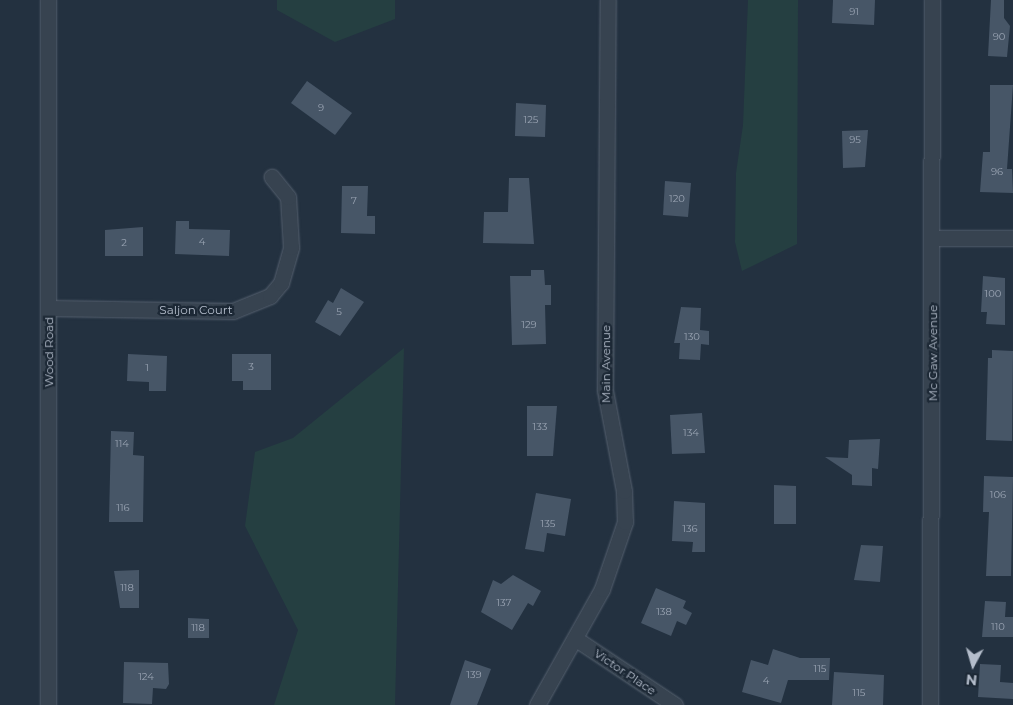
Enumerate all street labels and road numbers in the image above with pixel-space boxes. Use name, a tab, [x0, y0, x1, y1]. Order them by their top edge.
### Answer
street label: Saljon Court	[159, 303, 233, 317]
street label: Mc Gaw Avenue	[926, 305, 940, 401]
street label: Wood Road	[42, 317, 56, 387]
street label: Main Avenue	[599, 325, 613, 403]
street label: Victor Place	[591, 646, 659, 698]

